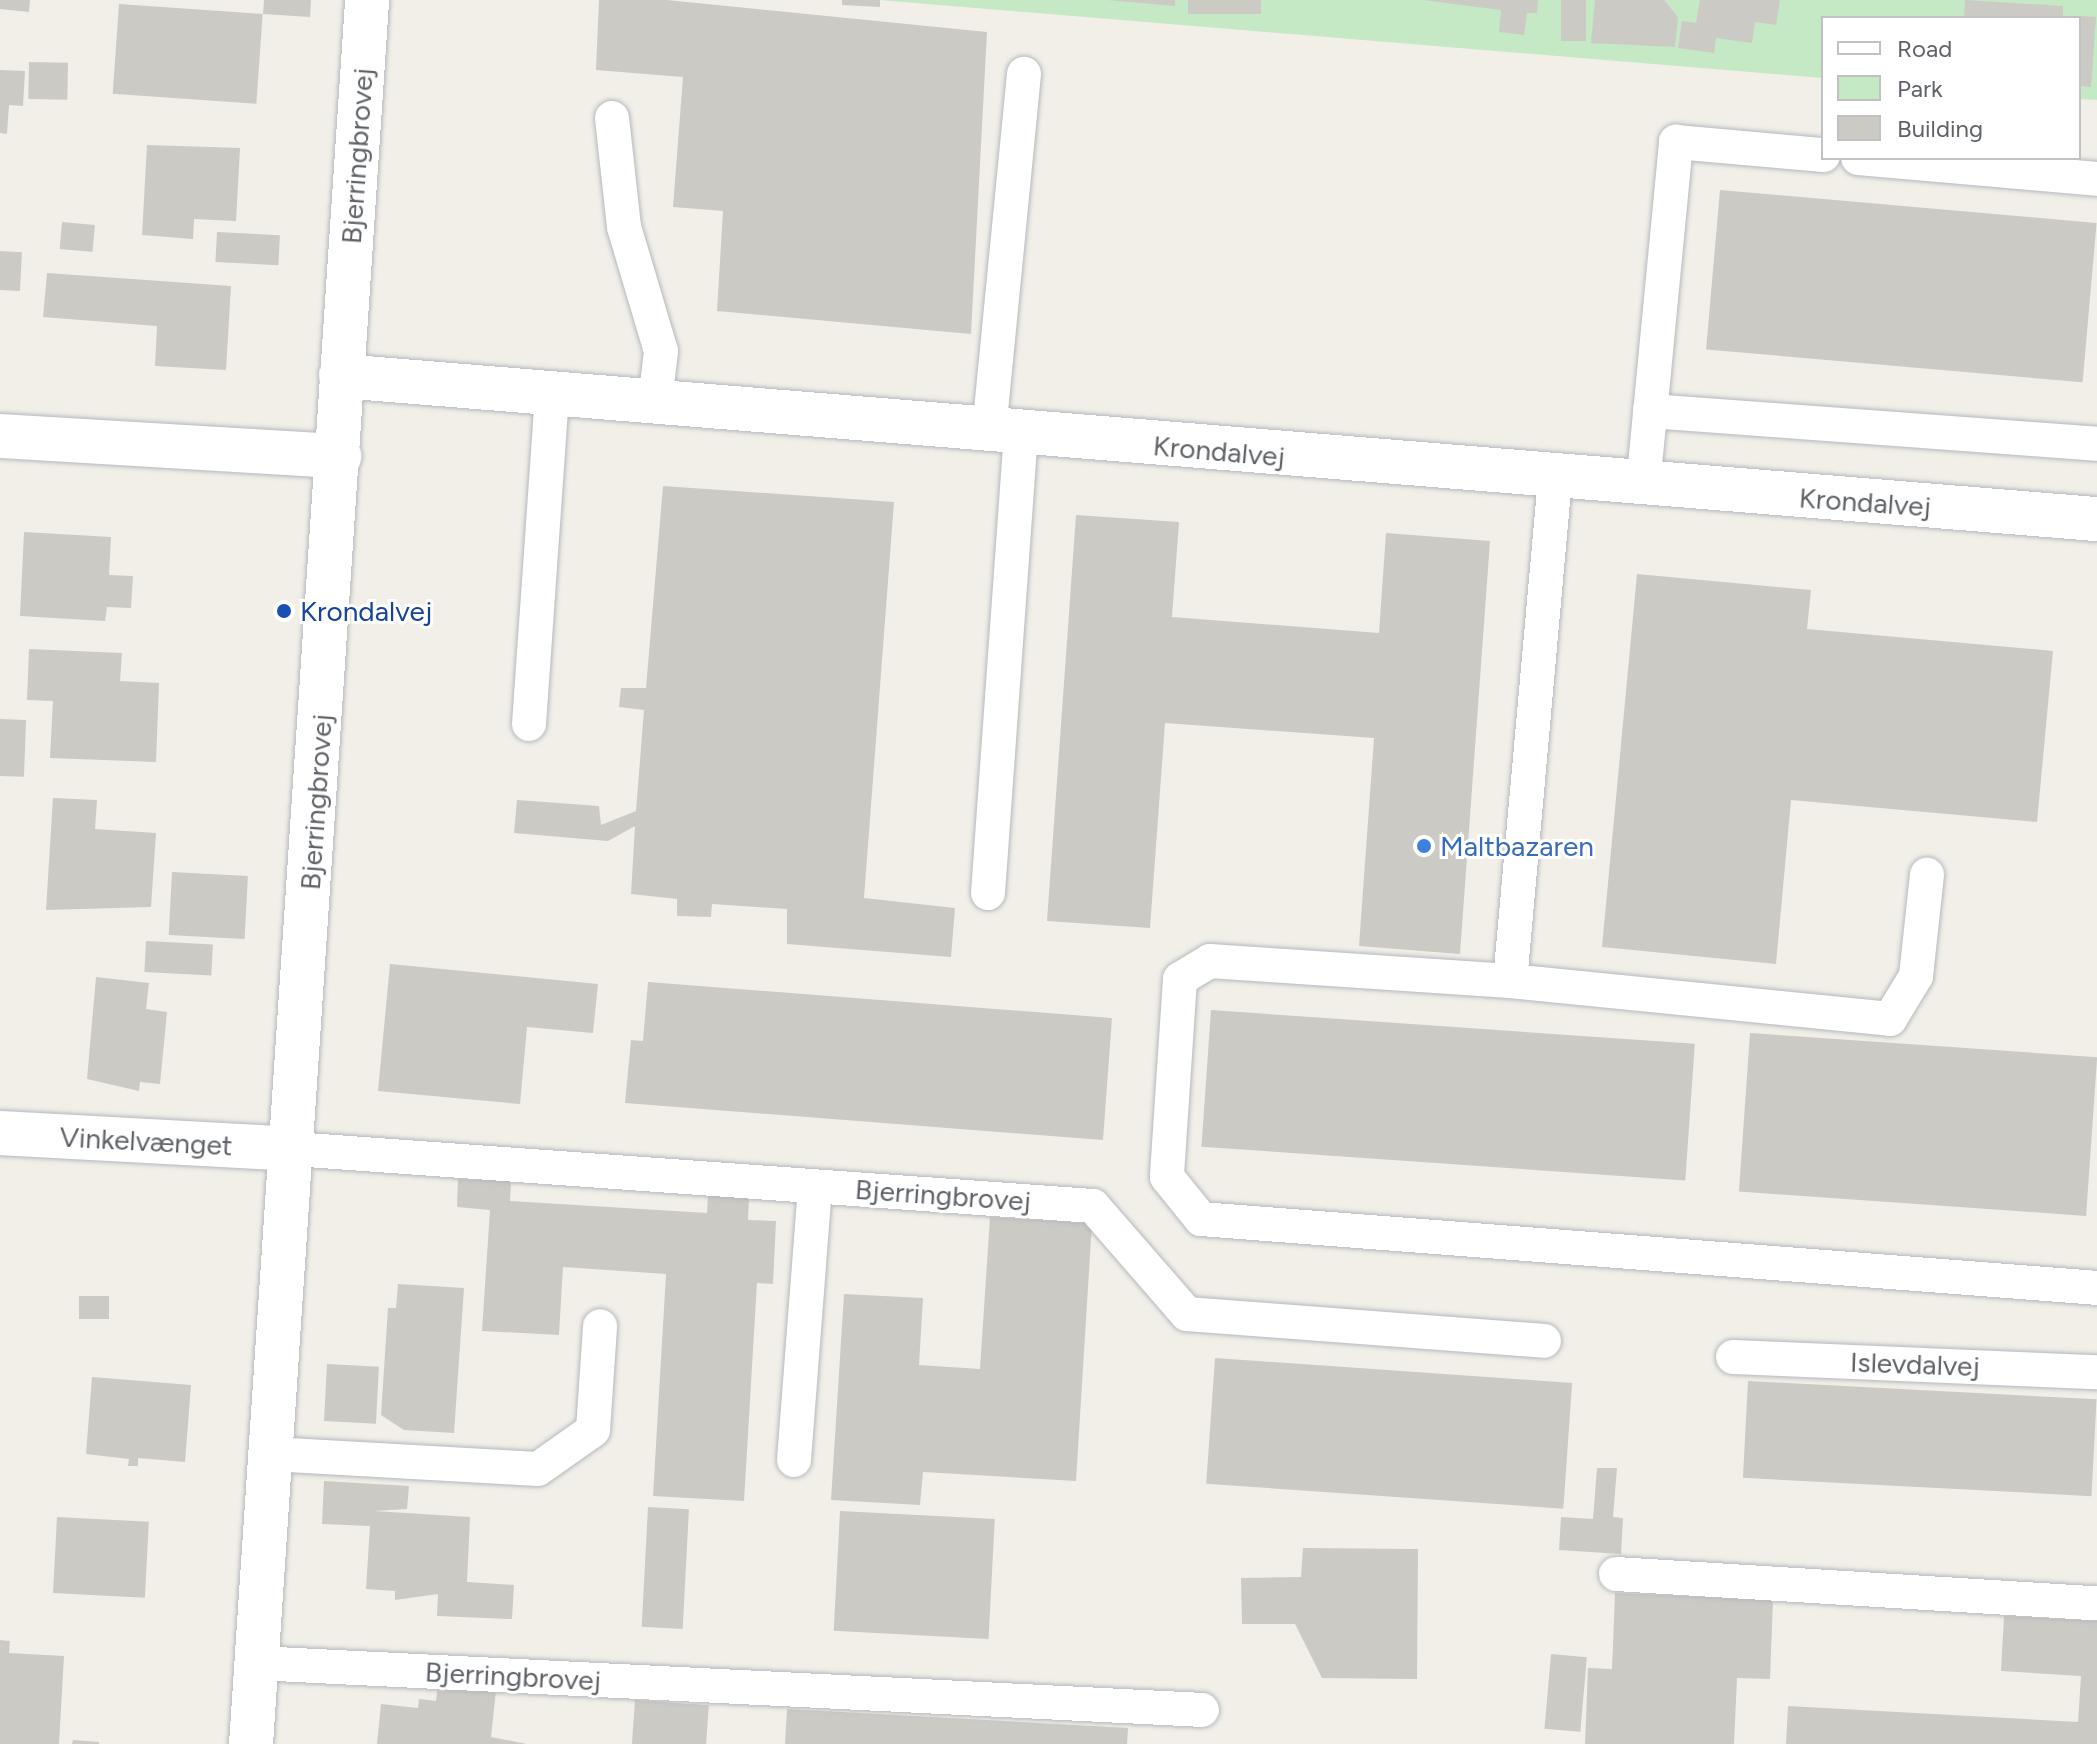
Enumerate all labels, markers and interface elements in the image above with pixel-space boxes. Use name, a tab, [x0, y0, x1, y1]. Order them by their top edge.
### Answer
legend	[1821, 16, 2081, 160]
text: Road	[1897, 34, 1952, 63]
street label: Bjerringbrovej	[334, 67, 380, 245]
text: Park	[1897, 74, 1943, 103]
text: Building	[1897, 114, 1983, 143]
street label: Krondalvej	[1152, 429, 1286, 473]
street label: Krondalvej	[1798, 481, 1932, 523]
place label: Krondalvej	[300, 594, 432, 628]
marker: Krondalvej	[275, 602, 293, 620]
street label: Bjerringbrovej	[293, 713, 339, 891]
place label: Maltbazaren	[1440, 829, 1594, 863]
marker: Maltbazaren	[1415, 837, 1433, 855]
street label: Vinkelvænget	[59, 1120, 233, 1162]
street label: Bjerringbrovej	[854, 1172, 1032, 1218]
street label: Islevdalvej	[1850, 1345, 1980, 1383]
street label: Bjerringbrovej	[424, 1655, 602, 1697]

